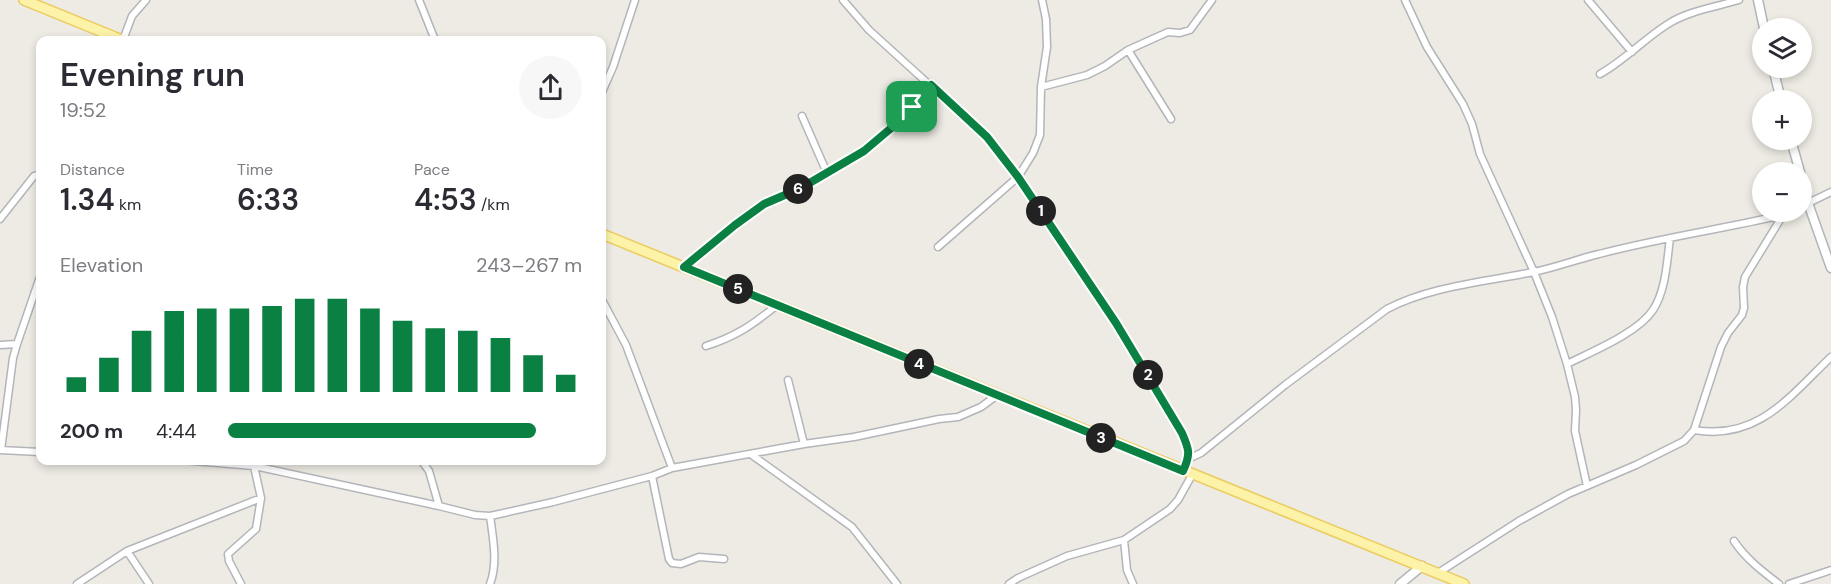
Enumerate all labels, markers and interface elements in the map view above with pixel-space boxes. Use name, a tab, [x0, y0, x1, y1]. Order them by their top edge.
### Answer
map controls	[1752, 18, 1812, 222]
button: layers	[1752, 18, 1812, 78]
text: Evening run	[60, 53, 245, 96]
button: share	[519, 56, 582, 119]
pin	[886, 81, 937, 132]
icon: arrive	[895, 90, 928, 123]
button: +	[1752, 90, 1812, 150]
text: 19:52	[60, 97, 106, 123]
text: Distance	[60, 159, 125, 180]
text: Time	[237, 159, 273, 180]
text: Pace	[414, 159, 450, 180]
button: −	[1752, 162, 1812, 222]
pin: 6	[783, 174, 813, 204]
text: 6	[793, 178, 803, 199]
text: 1.34	[60, 180, 115, 219]
text: 6:33	[237, 180, 299, 219]
text: 4:53	[414, 180, 477, 219]
text: km	[115, 194, 141, 215]
text: /km	[477, 194, 510, 215]
pin: 1	[1026, 196, 1056, 226]
text: 1	[1038, 200, 1044, 221]
text: Elevation	[60, 252, 143, 278]
text: 243–267 m	[476, 252, 582, 278]
pin: 5	[723, 274, 753, 304]
text: 5	[733, 278, 743, 299]
pin: 4	[904, 349, 934, 379]
text: 4	[914, 353, 924, 374]
pin: 2	[1133, 360, 1163, 390]
text: 2	[1143, 364, 1153, 385]
text: 200 m	[60, 418, 123, 444]
text: 4:44	[156, 418, 196, 444]
pin: 3	[1086, 423, 1116, 453]
text: 3	[1096, 427, 1106, 448]

